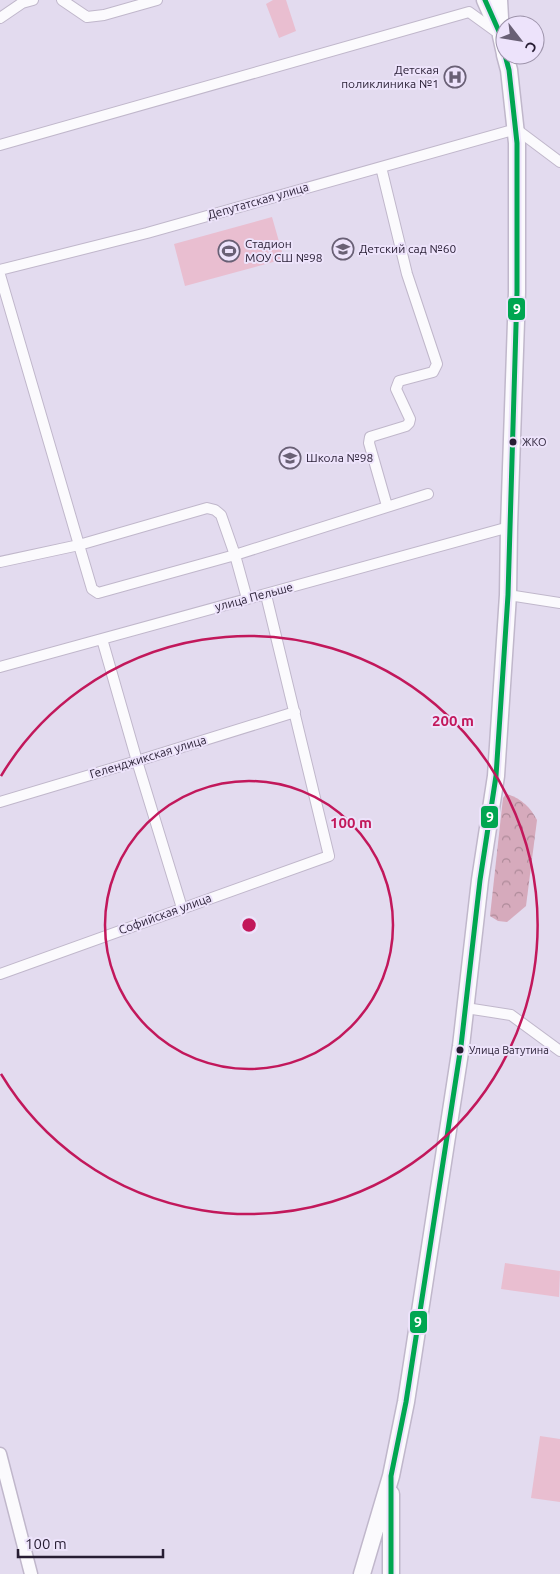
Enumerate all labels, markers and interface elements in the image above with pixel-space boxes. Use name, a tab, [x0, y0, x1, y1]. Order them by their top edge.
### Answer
north arrow	[495, 15, 545, 65]
text: С	[522, 39, 540, 55]
place label: Детская поликлиника №1	[341, 63, 439, 90]
hospital icon: Детская поликлиника №1	[443, 65, 467, 89]
street label: Депутатская улица	[206, 180, 310, 221]
place label: Стадион МОУ СШ №98	[245, 237, 323, 264]
school or university icon: Детский сад №60	[331, 237, 355, 261]
sports icon: Стадион МОУ СШ №98	[217, 239, 241, 263]
place label: Детский сад №60	[359, 242, 457, 255]
line badge: 9	[507, 297, 526, 321]
text: 9	[513, 301, 521, 317]
place label: ЖКО	[522, 436, 546, 448]
marker: ЖКО	[508, 437, 518, 447]
school or university icon: Школа №98	[278, 446, 302, 470]
place label: Школа №98	[306, 451, 374, 464]
street label: улица Пельше	[214, 580, 294, 613]
text: 200 m	[432, 712, 474, 729]
street label: Геленджикская улица	[88, 733, 208, 780]
line badge: 9	[480, 805, 499, 829]
text: 9	[486, 809, 494, 825]
text: 100 m	[330, 814, 372, 831]
street label: Софийская улица	[117, 891, 213, 936]
centre of rings	[240, 916, 258, 934]
place label: Улица Ватутина	[469, 1044, 549, 1056]
marker: Улица Ватутина	[455, 1045, 465, 1055]
line badge: 9	[409, 1310, 428, 1334]
text: 9	[414, 1314, 422, 1330]
scale bar	[18, 1526, 162, 1558]
text: 100 m	[25, 1535, 67, 1552]

